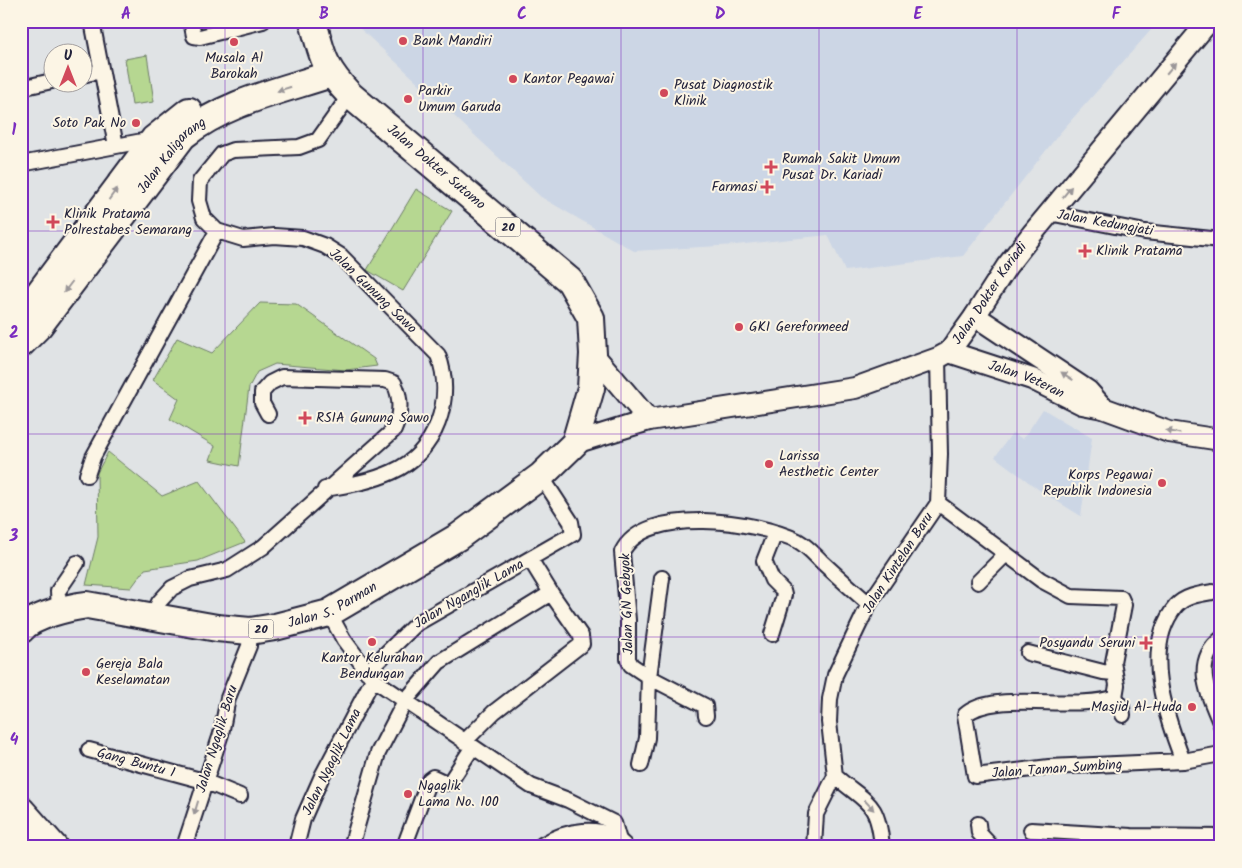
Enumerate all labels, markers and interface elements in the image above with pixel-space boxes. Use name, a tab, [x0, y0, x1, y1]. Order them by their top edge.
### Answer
text: A	[121, 2, 131, 27]
text: B	[319, 2, 329, 27]
text: C	[517, 2, 527, 27]
text: D	[715, 2, 726, 27]
text: E	[914, 2, 924, 27]
text: F	[1112, 2, 1122, 27]
place label: Bank Mandiri	[413, 30, 492, 52]
marker: Bank Mandiri	[397, 35, 409, 47]
marker: Musala Al Barokah	[228, 36, 240, 48]
north arrow	[42, 42, 92, 92]
text: U	[64, 45, 73, 67]
place label: Musala Al Barokah	[205, 47, 263, 85]
one-way arrow	[1165, 61, 1176, 74]
place label: Kantor Pegawai	[523, 68, 614, 90]
marker: Kantor Pegawai	[507, 73, 519, 85]
place label: Pusat Diagnostik Klinik	[674, 74, 773, 112]
place label: Parkir Umum Garuda	[418, 80, 501, 118]
one-way arrow	[277, 86, 292, 94]
marker: Pusat Diagnostik Klinik	[658, 87, 670, 99]
marker: Parkir Umum Garuda	[402, 93, 414, 105]
place label: Soto Pak No	[53, 112, 126, 134]
street label: Jalan Kaligarang	[132, 112, 210, 199]
marker: Soto Pak No	[130, 117, 142, 129]
text: 1	[12, 118, 17, 143]
street label: Jalan Dokter Sutomo	[382, 119, 490, 215]
place label: Rumah Sakit Umum Pusat Dr. Kariadi	[782, 148, 900, 186]
marker: Rumah Sakit Umum Pusat Dr. Kariadi	[764, 160, 778, 174]
place label: Farmasi	[711, 176, 758, 198]
marker: Farmasi	[761, 181, 773, 193]
one-way arrow	[1061, 186, 1072, 199]
one-way arrow	[108, 187, 118, 201]
place label: Klinik Pratama Polrestabes Semarang	[64, 203, 192, 241]
street label: Jalan Kedungjati	[1055, 204, 1156, 242]
marker: Klinik Pratama Polrestabes Semarang	[46, 215, 60, 229]
road number: 20	[496, 218, 520, 236]
street label: Jalan Dokter Kariadi	[947, 237, 1033, 349]
place label: Klinik Pratama	[1096, 240, 1183, 262]
street label: Jalan Gunung Sawo	[324, 243, 422, 339]
marker: Klinik Pratama	[1078, 244, 1092, 258]
one-way arrow	[63, 280, 73, 294]
place label: GKI Gereformeed	[749, 316, 850, 338]
text: 2	[9, 321, 19, 346]
marker: GKI Gereformeed	[733, 321, 745, 333]
street label: Jalan Veteran	[985, 354, 1068, 404]
one-way arrow	[1060, 372, 1073, 381]
place label: RSIA Gunung Sawo	[316, 407, 429, 429]
marker: RSIA Gunung Sawo	[298, 411, 312, 425]
one-way arrow	[1165, 428, 1180, 436]
place label: Larissa Aesthetic Center	[779, 445, 879, 483]
marker: Larissa Aesthetic Center	[763, 458, 775, 470]
place label: Korps Pegawai Republik Indonesia	[1043, 464, 1153, 502]
marker: Korps Pegawai Republik Indonesia	[1156, 477, 1168, 489]
street label: Jalan Kintelan Baru	[857, 508, 939, 618]
text: 3	[9, 524, 19, 549]
street label: Jalan GN Gebyok	[614, 552, 640, 655]
street label: Jalan Nganglik Lama	[410, 554, 528, 634]
street label: Jalan S. Parman	[285, 576, 381, 634]
road number: 20	[248, 620, 274, 638]
place label: Posyandu Seruni	[1039, 632, 1136, 654]
marker: Kantor Kelurahan Bendungan	[366, 636, 378, 648]
marker: Posyandu Seruni	[1139, 636, 1153, 650]
place label: Kantor Kelurahan Bendungan	[321, 647, 423, 685]
place label: Gereja Bala Keselamatan	[96, 653, 170, 691]
marker: Gereja Bala Keselamatan	[80, 666, 92, 678]
street label: Jalan Ngaglik Baru	[190, 682, 244, 795]
place label: Masjid Al-Huda	[1091, 696, 1182, 718]
marker: Masjid Al-Huda	[1186, 701, 1198, 713]
street label: Jalan Ngaglik Lama	[297, 705, 367, 819]
text: 4	[10, 728, 19, 753]
street label: Gang Buntu 1	[94, 742, 178, 784]
street label: Jalan Taman Sumbing	[991, 753, 1123, 785]
place label: Ngaglik Lama No. 100	[418, 775, 499, 813]
marker: Ngaglik Lama No. 100	[402, 788, 414, 800]
one-way arrow	[863, 799, 875, 811]
one-way arrow	[191, 801, 199, 816]

